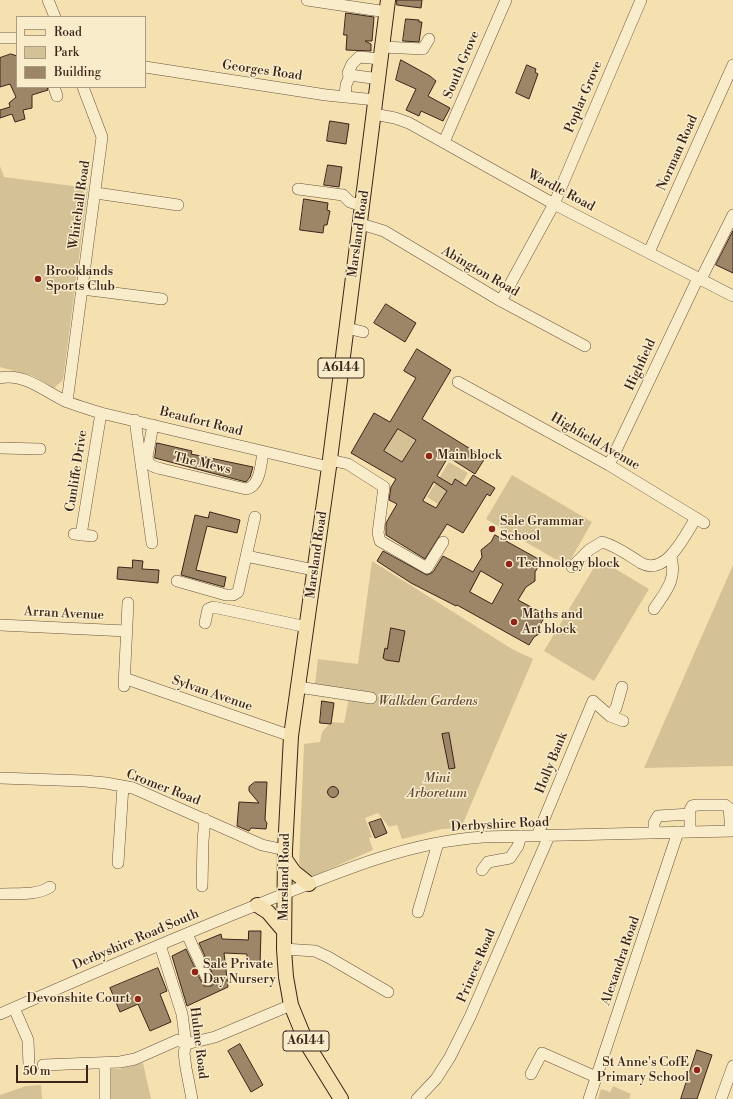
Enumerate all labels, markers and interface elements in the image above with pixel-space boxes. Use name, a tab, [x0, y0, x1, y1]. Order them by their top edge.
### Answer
legend	[16, 16, 146, 88]
text: Road	[54, 25, 82, 40]
street label: South Grove	[441, 29, 483, 101]
text: Park	[54, 45, 79, 60]
street label: Georges Road	[221, 58, 303, 84]
street label: Poplar Grove	[562, 59, 606, 135]
text: Building	[54, 65, 101, 80]
street label: Norman Road	[654, 113, 702, 193]
street label: Whitehall Road	[66, 160, 94, 250]
street label: Wardle Road	[525, 167, 597, 215]
street label: Marsland Road	[345, 189, 373, 279]
street label: Abington Road	[438, 243, 522, 301]
place label: Brooklands Sports Club	[46, 264, 115, 295]
marker: Brooklands Sports Club	[33, 274, 43, 284]
street label: Highfield	[622, 337, 660, 393]
road number: A6144	[318, 358, 364, 378]
street label: Beaufort Road	[158, 404, 244, 440]
street label: Highfield Avenue	[548, 410, 642, 474]
street label: Cunliffe Drive	[63, 429, 91, 513]
place label: Main block	[437, 448, 502, 464]
street label: The Mews	[172, 450, 232, 478]
marker: Main block	[424, 451, 434, 461]
street label: Marsland Road	[303, 510, 331, 600]
place label: Sale Grammar School	[500, 514, 584, 545]
marker: Sale Grammar School	[487, 524, 497, 534]
place label: Technology block	[517, 556, 620, 572]
marker: Technology block	[504, 559, 514, 569]
street label: Arran Avenue	[24, 604, 104, 624]
place label: Maths and Art block	[522, 607, 583, 638]
marker: Maths and Art block	[509, 617, 519, 627]
street label: Sylvan Avenue	[170, 673, 254, 715]
park label: Walkden Gardens	[378, 694, 478, 710]
street label: Holly Bank	[533, 730, 571, 796]
street label: Cromer Road	[124, 767, 202, 809]
park label: Mini Arboretum	[407, 771, 467, 802]
street label: Derbyshire Road	[450, 815, 550, 835]
street label: Marsland Road	[276, 833, 294, 921]
street label: Derbyshire Road South	[70, 906, 202, 974]
street label: Alexandra Road	[599, 915, 643, 1007]
street label: Princes Road	[454, 927, 500, 1005]
place label: Sale Private Day Nursery	[203, 957, 276, 988]
marker: Sale Private Day Nursery	[190, 967, 200, 977]
place label: Devonshite Court	[27, 991, 130, 1007]
marker: Devonshite Court	[133, 994, 143, 1004]
street label: Hulme Road	[186, 1006, 210, 1080]
road number: A6144	[283, 1031, 329, 1051]
place label: St Anne's CofE Primary School	[597, 1055, 689, 1086]
scale bar	[18, 1057, 90, 1083]
text: 50 m	[23, 1064, 51, 1079]
marker: St Anne's CofE Primary School	[692, 1065, 702, 1075]

